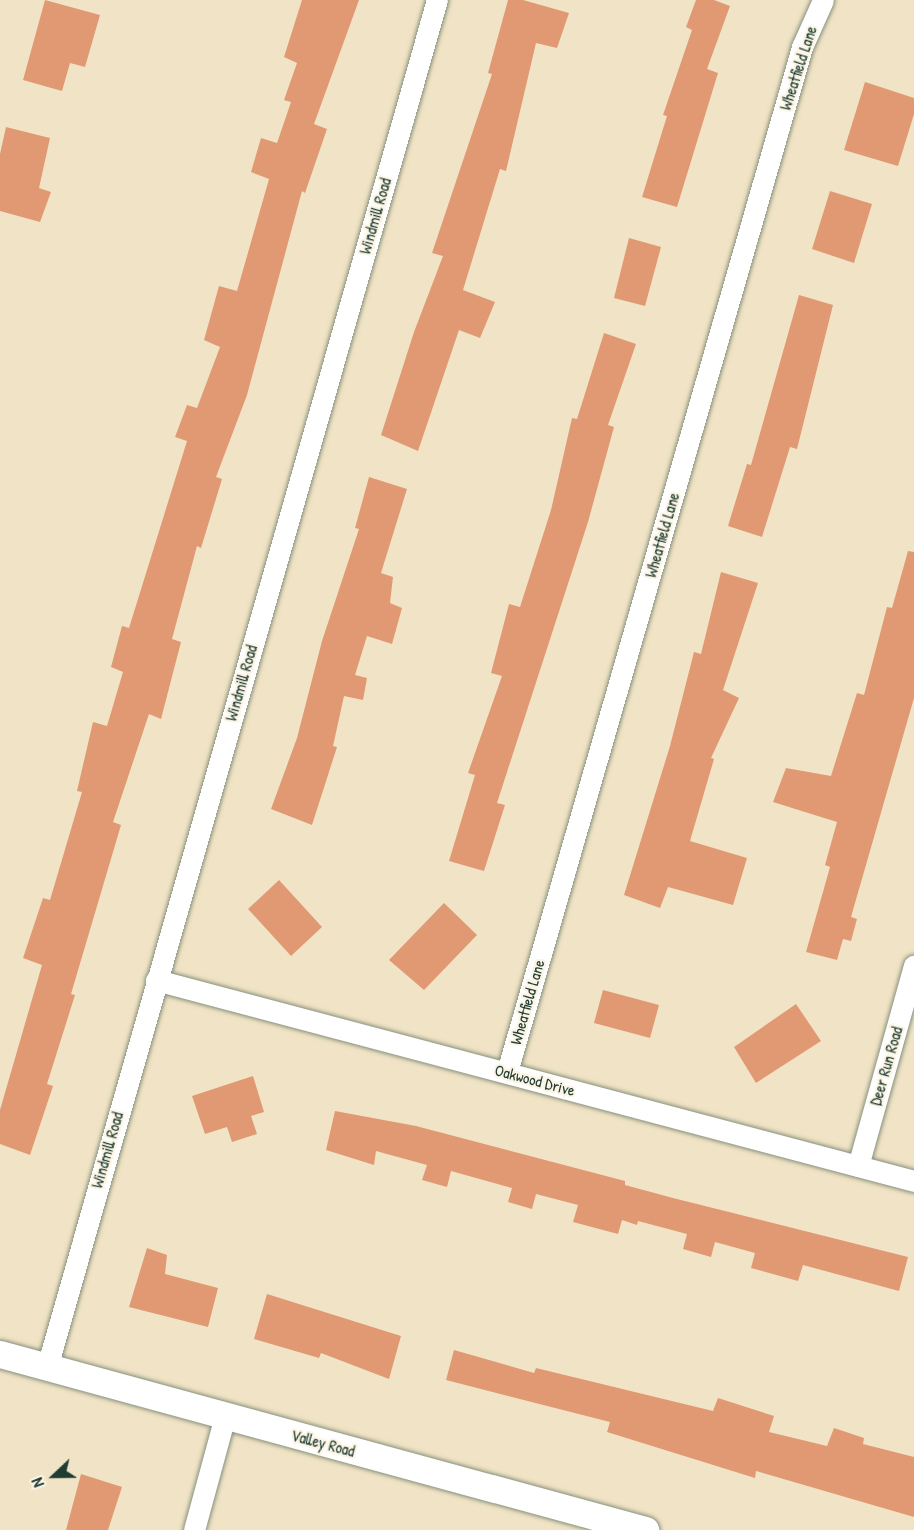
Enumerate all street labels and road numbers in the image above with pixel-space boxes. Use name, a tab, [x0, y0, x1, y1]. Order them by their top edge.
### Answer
street label: Wheatfield Lane	[775, 23, 821, 113]
street label: Windmill Road	[355, 176, 395, 256]
street label: Wheatfield Lane	[641, 490, 683, 580]
street label: Windmill Road	[221, 643, 261, 723]
street label: Wheatfield Lane	[506, 957, 548, 1047]
street label: Deer Run Road	[866, 1024, 906, 1108]
street label: Oakwood Drive	[493, 1060, 577, 1100]
street label: Windmill Road	[87, 1110, 127, 1190]
street label: Valley Road	[289, 1425, 357, 1461]

